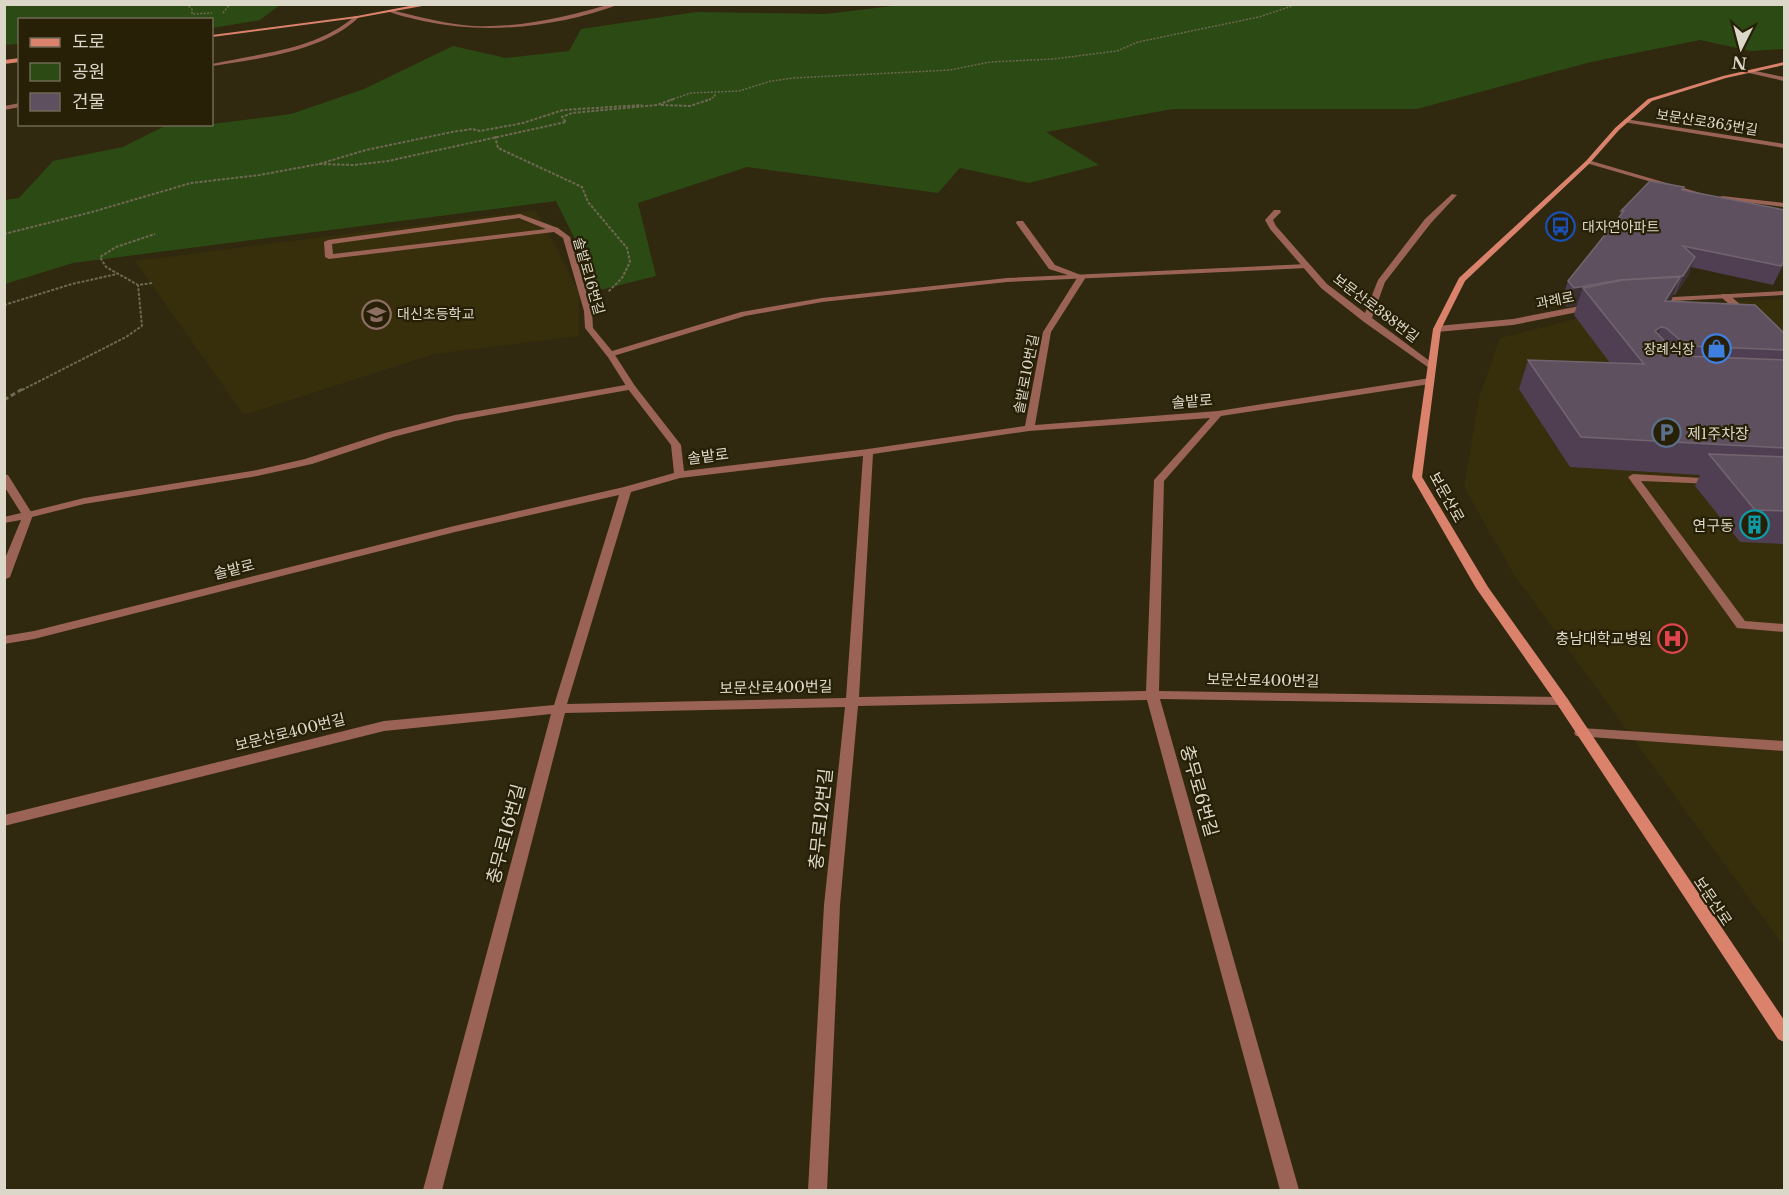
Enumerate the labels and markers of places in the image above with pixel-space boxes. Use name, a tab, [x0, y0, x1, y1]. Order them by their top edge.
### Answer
bus stop icon: 대자연아파트	[1545, 211, 1577, 243]
place label: 대자연아파트	[1582, 218, 1659, 236]
school or university icon: 대신초등학교	[360, 298, 392, 330]
place label: 대신초등학교	[397, 305, 474, 323]
shop icon: 장례식장	[1700, 333, 1732, 365]
place label: 장례식장	[1643, 340, 1695, 358]
parking icon: 제1주차장	[1650, 417, 1682, 449]
place label: 제1주차장	[1687, 424, 1749, 443]
building icon: 연구동	[1739, 509, 1771, 541]
place label: 연구동	[1693, 516, 1734, 535]
hospital icon: 충남대학교병원	[1657, 622, 1689, 654]
place label: 충남대학교병원	[1555, 629, 1652, 648]

